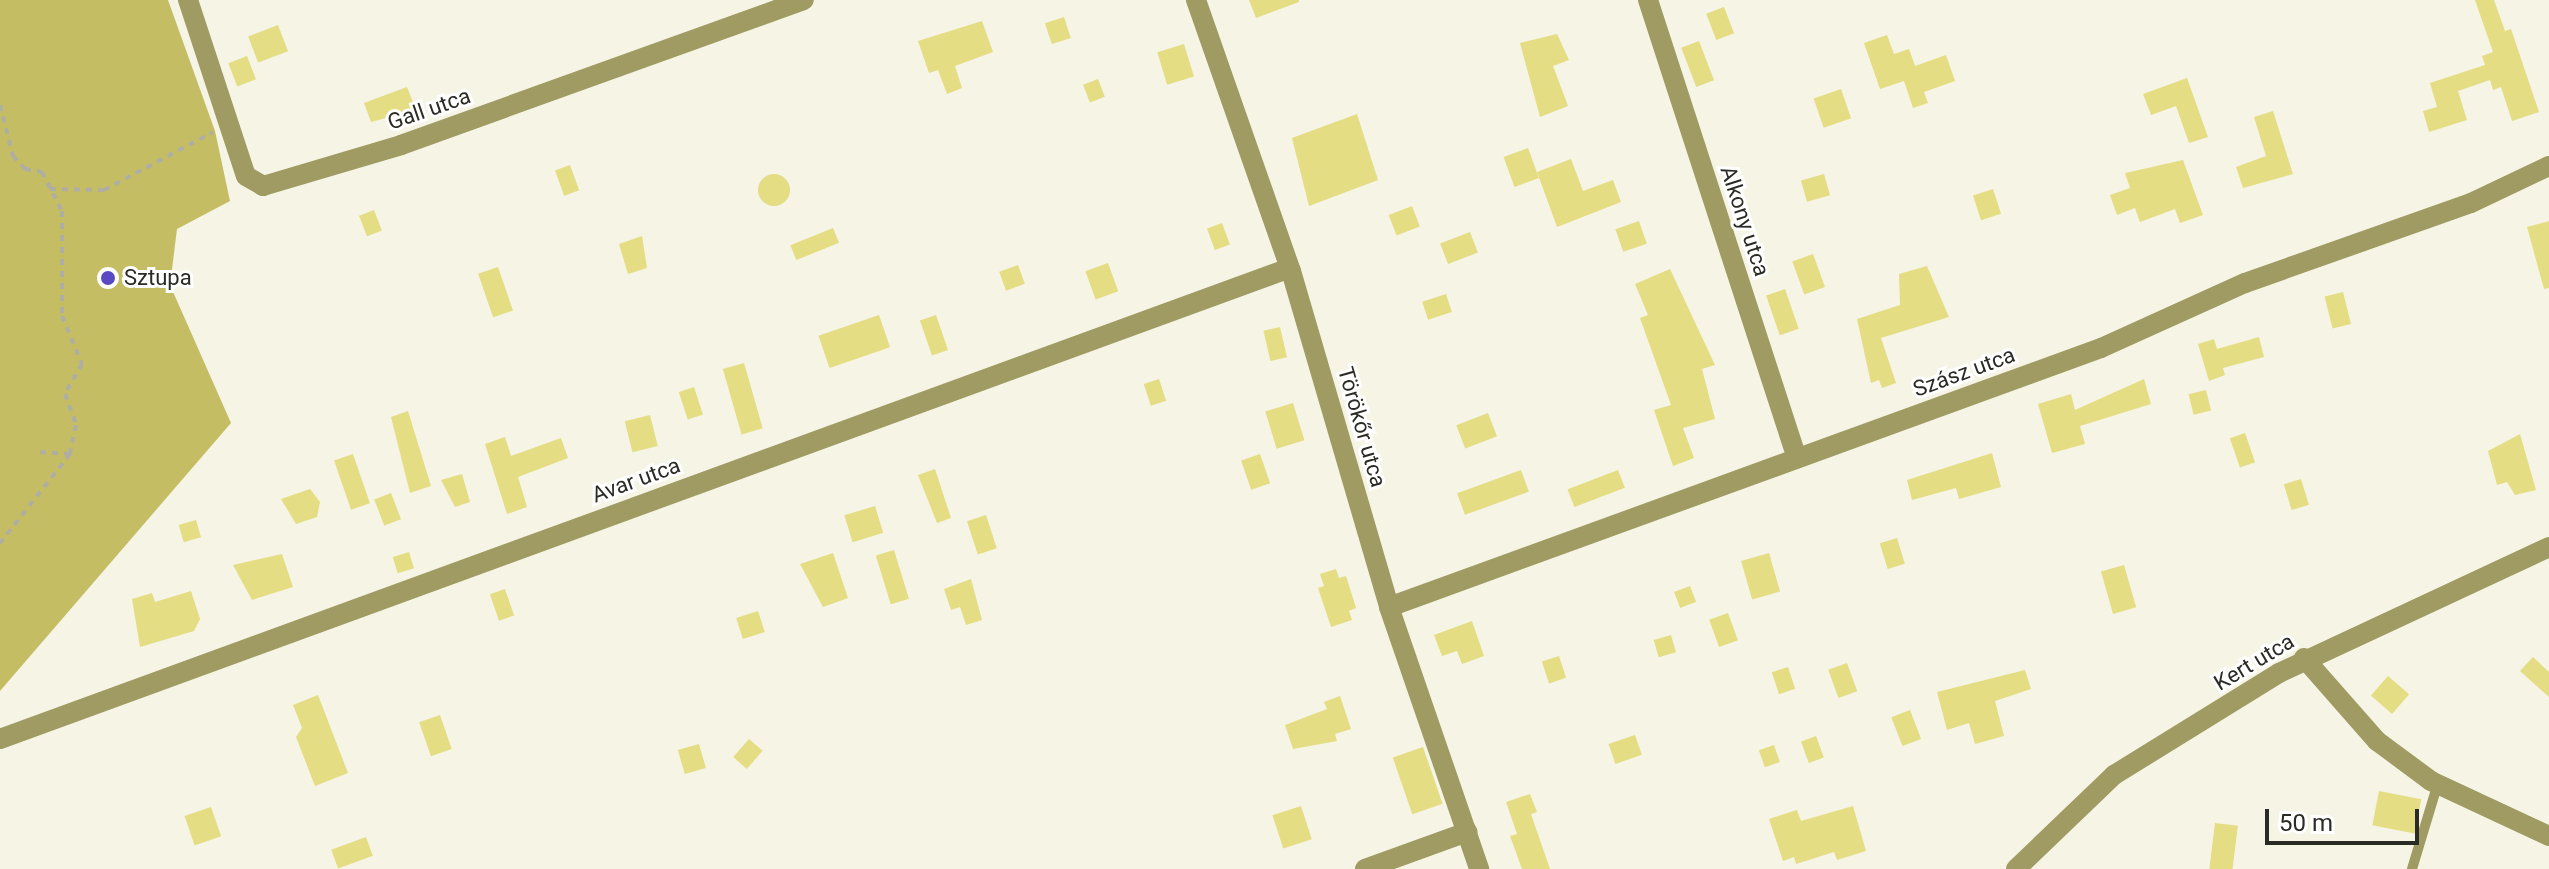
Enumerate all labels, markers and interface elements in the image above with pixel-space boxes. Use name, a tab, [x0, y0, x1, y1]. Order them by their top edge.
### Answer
street label: Gall utca	[384, 83, 474, 135]
street label: Alkony utca	[1715, 163, 1775, 279]
place label: Sztupa	[124, 265, 192, 291]
marker: Sztupa	[99, 269, 117, 287]
street label: Szász utca	[1909, 341, 2019, 403]
street label: Törökőr utca	[1332, 364, 1392, 490]
street label: Avar utca	[588, 452, 684, 508]
street label: Kert utca	[2209, 628, 2299, 696]
scale bar	[2269, 793, 2423, 843]
text: 50 m	[2279, 809, 2333, 837]

